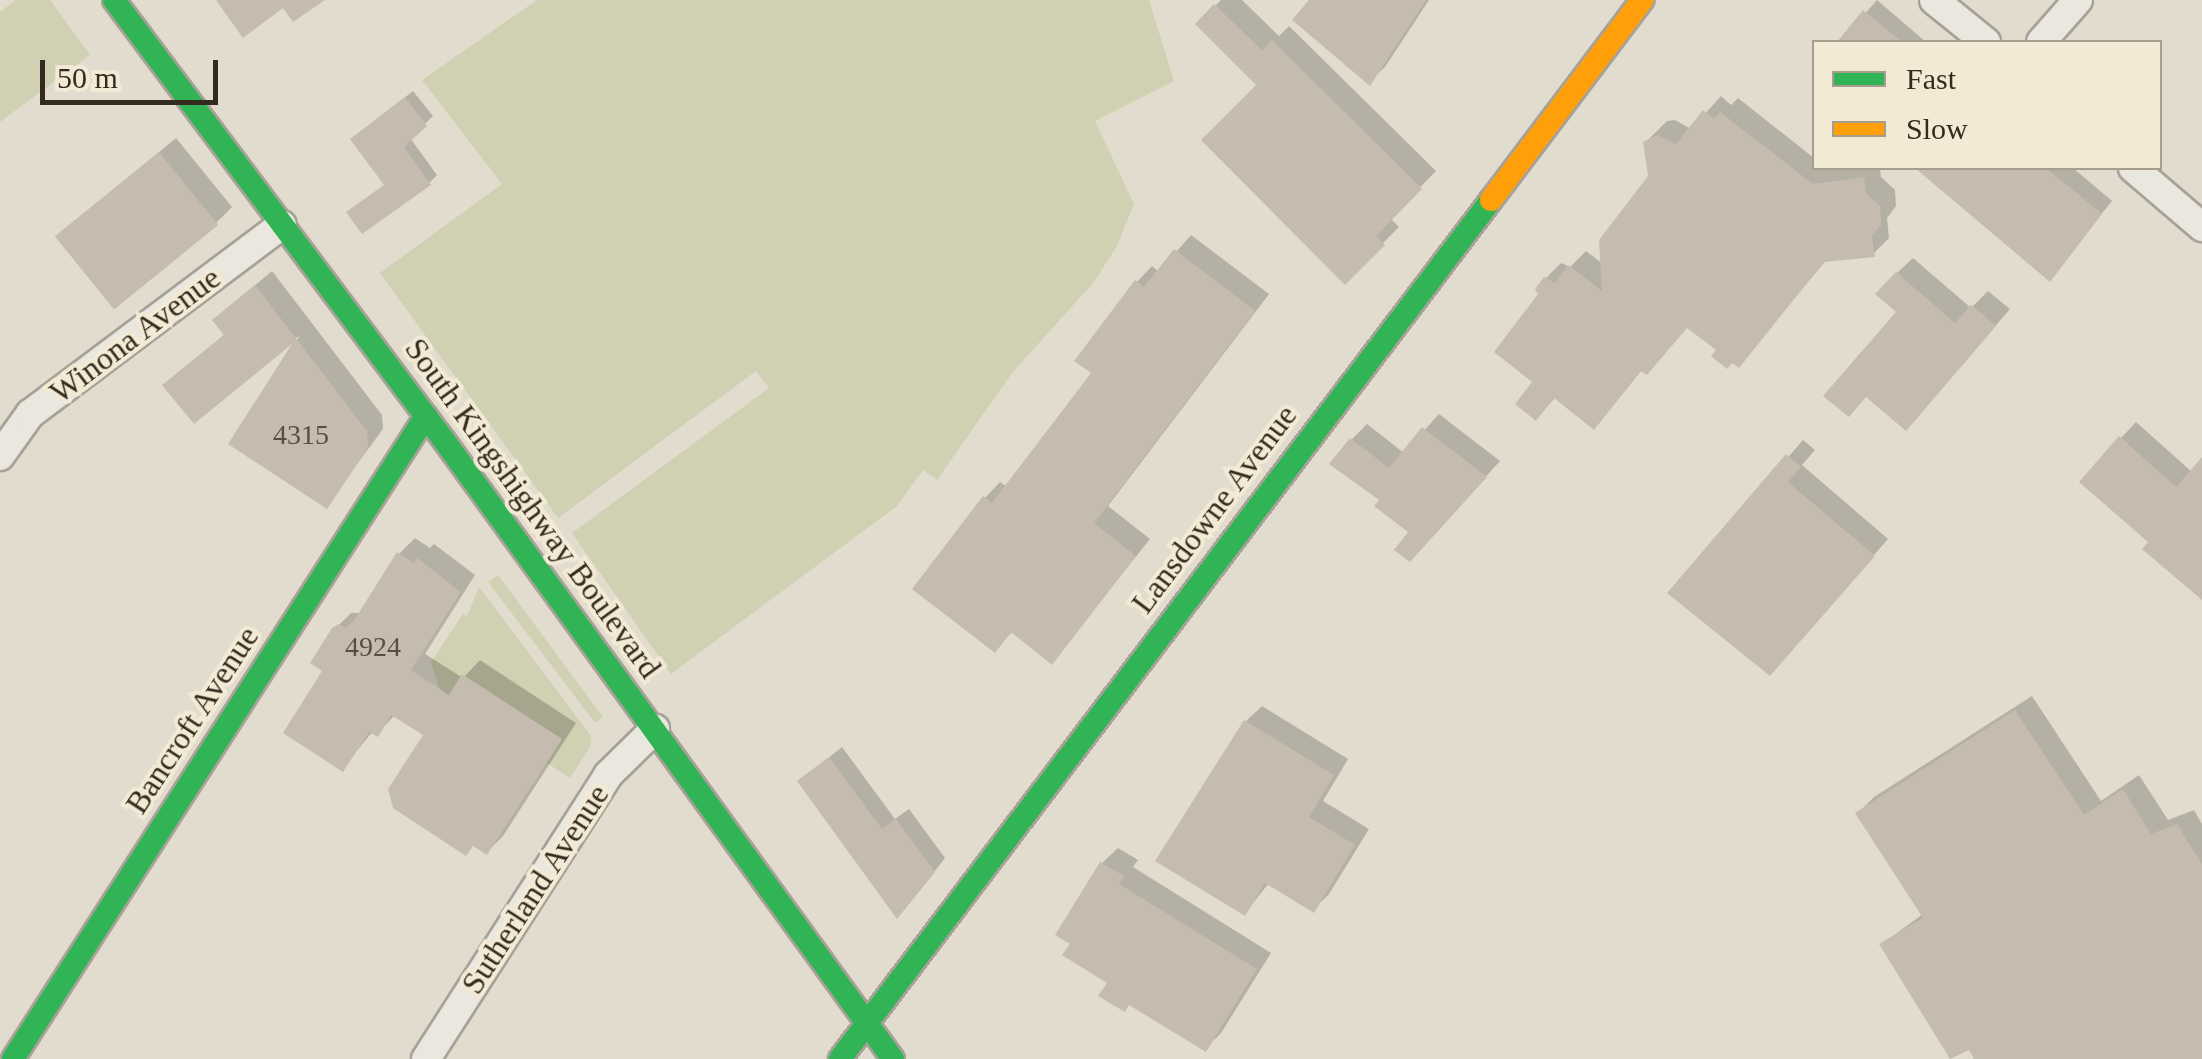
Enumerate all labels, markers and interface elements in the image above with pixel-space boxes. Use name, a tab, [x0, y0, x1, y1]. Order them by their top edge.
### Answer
scale bar	[45, 40, 222, 102]
legend	[1812, 40, 2162, 170]
text: 50 m	[57, 61, 118, 94]
text: Fast	[1906, 62, 1956, 95]
text: Slow	[1906, 112, 1968, 145]
street label: Winona Avenue	[42, 258, 228, 412]
street label: South Kingshighway Boulevard	[397, 331, 669, 685]
street label: Lansdowne Avenue	[1123, 397, 1305, 621]
house number: 4315	[273, 418, 329, 452]
street label: Bancroft Avenue	[117, 619, 267, 821]
house number: 4924	[345, 630, 401, 664]
street label: Sutherland Avenue	[453, 776, 617, 1002]

